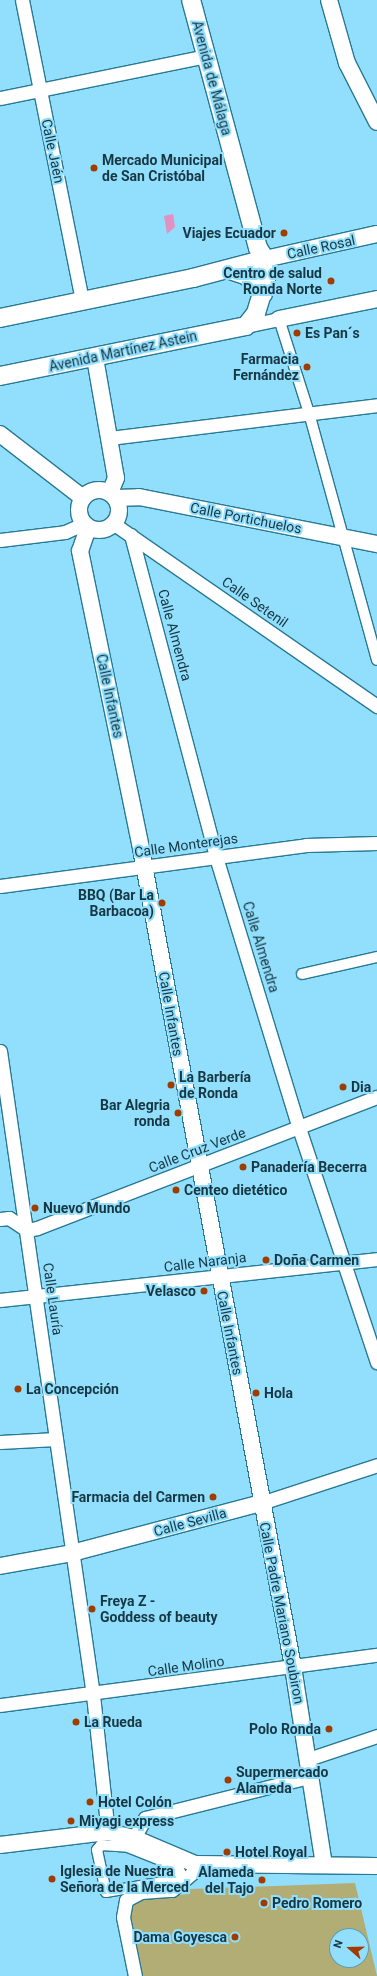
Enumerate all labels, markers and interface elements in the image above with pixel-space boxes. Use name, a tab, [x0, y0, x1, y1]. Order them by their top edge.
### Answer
street label: Avenida de Málaga	[189, 19, 235, 137]
street label: Calle Jaén	[38, 117, 68, 185]
place label: Mercado Municipal de San Cristóbal	[102, 152, 223, 184]
marker: Mercado Municipal de San Cristóbal	[89, 163, 99, 173]
place label: Viajes Ecuador	[182, 225, 276, 241]
marker: Viajes Ecuador	[279, 228, 289, 238]
street label: Calle Rosal	[285, 232, 357, 262]
place label: Centro de salud Ronda Norte	[223, 265, 322, 298]
marker: Centro de salud Ronda Norte	[325, 275, 337, 287]
place label: Es Pan´s	[305, 325, 360, 341]
street label: Avenida Martínez Astein	[47, 327, 199, 375]
marker: Es Pan´s	[292, 328, 302, 338]
place label: Farmacia Fernández	[233, 351, 299, 384]
marker: Farmacia Fernández	[302, 362, 312, 372]
street label: Calle Portichuelos	[189, 499, 303, 537]
street label: Calle Setenil	[219, 573, 291, 631]
street label: Calle Almendra	[155, 587, 195, 683]
street label: Calle Infantes	[93, 652, 127, 740]
street label: Calle Monterejas	[133, 829, 239, 861]
place label: BBQ (Bar La Barbacoa)	[78, 887, 154, 920]
marker: BBQ (Bar La Barbacoa)	[157, 898, 167, 908]
street label: Calle Almendra	[239, 899, 283, 995]
street label: Calle Infantes	[155, 970, 187, 1058]
place label: La Barbería de Ronda	[179, 1069, 251, 1102]
place label: Dia	[351, 1079, 371, 1095]
marker: La Barbería de Ronda	[166, 1080, 176, 1090]
marker: Dia	[338, 1082, 348, 1092]
place label: Bar Alegria ronda	[100, 1097, 170, 1130]
marker: Bar Alegria ronda	[173, 1108, 183, 1118]
street label: Calle Cruz Verde	[146, 1124, 248, 1176]
place label: Panadería Becerra	[251, 1159, 367, 1175]
marker: Panadería Becerra	[238, 1162, 248, 1172]
place label: Centeo dietético	[184, 1182, 287, 1198]
marker: Centeo dietético	[171, 1185, 181, 1195]
place label: Nuevo Mundo	[43, 1200, 130, 1216]
marker: Nuevo Mundo	[30, 1203, 40, 1213]
street label: Calle Naranja	[163, 1249, 247, 1275]
place label: Doña Carmen	[274, 1252, 359, 1268]
marker: Doña Carmen	[261, 1255, 271, 1265]
street label: Calle Lauría	[40, 1262, 66, 1336]
place label: Velasco	[146, 1283, 196, 1299]
marker: Velasco	[199, 1286, 209, 1296]
street label: Calle Infantes	[214, 1289, 246, 1377]
place label: La Concepción	[26, 1381, 119, 1397]
marker: La Concepción	[13, 1384, 23, 1394]
place label: Hola	[264, 1385, 293, 1401]
marker: Hola	[251, 1388, 261, 1398]
place label: Farmacia del Carmen	[71, 1489, 205, 1505]
marker: Farmacia del Carmen	[208, 1492, 218, 1502]
street label: Calle Sevilla	[152, 1504, 228, 1540]
street label: Calle Padre Mariano Soubiron	[256, 1521, 308, 1705]
place label: Freya Z - Goddess of beauty	[100, 1593, 218, 1626]
marker: Freya Z - Goddess of beauty	[87, 1604, 97, 1614]
street label: Calle Molino	[147, 1652, 225, 1680]
place label: La Rueda	[84, 1714, 142, 1730]
marker: La Rueda	[71, 1717, 81, 1727]
place label: Polo Ronda	[249, 1721, 321, 1737]
marker: Polo Ronda	[324, 1724, 334, 1734]
place label: Supermercado Alameda	[236, 1764, 328, 1796]
marker: Supermercado Alameda	[223, 1775, 233, 1785]
place label: Hotel Colón	[98, 1794, 172, 1810]
marker: Hotel Colón	[85, 1797, 95, 1807]
place label: Miyagi express	[79, 1813, 174, 1829]
marker: Miyagi express	[66, 1816, 76, 1826]
place label: Hotel Royal	[235, 1844, 307, 1860]
marker: Hotel Royal	[222, 1847, 232, 1857]
place label: Iglesia de Nuestra Señora de la Merced	[60, 1863, 189, 1896]
place label: Alameda del Tajo	[198, 1864, 254, 1896]
marker: Iglesia de Nuestra Señora de la Merced	[47, 1874, 57, 1884]
marker: Alameda del Tajo	[257, 1875, 267, 1885]
place label: Pedro Romero	[272, 1895, 362, 1911]
marker: Pedro Romero	[259, 1898, 269, 1908]
north arrow	[329, 1928, 369, 1968]
place label: Dama Goyesca	[133, 1929, 227, 1945]
marker: Dama Goyesca	[230, 1932, 240, 1942]
text: N	[331, 1938, 346, 1950]

